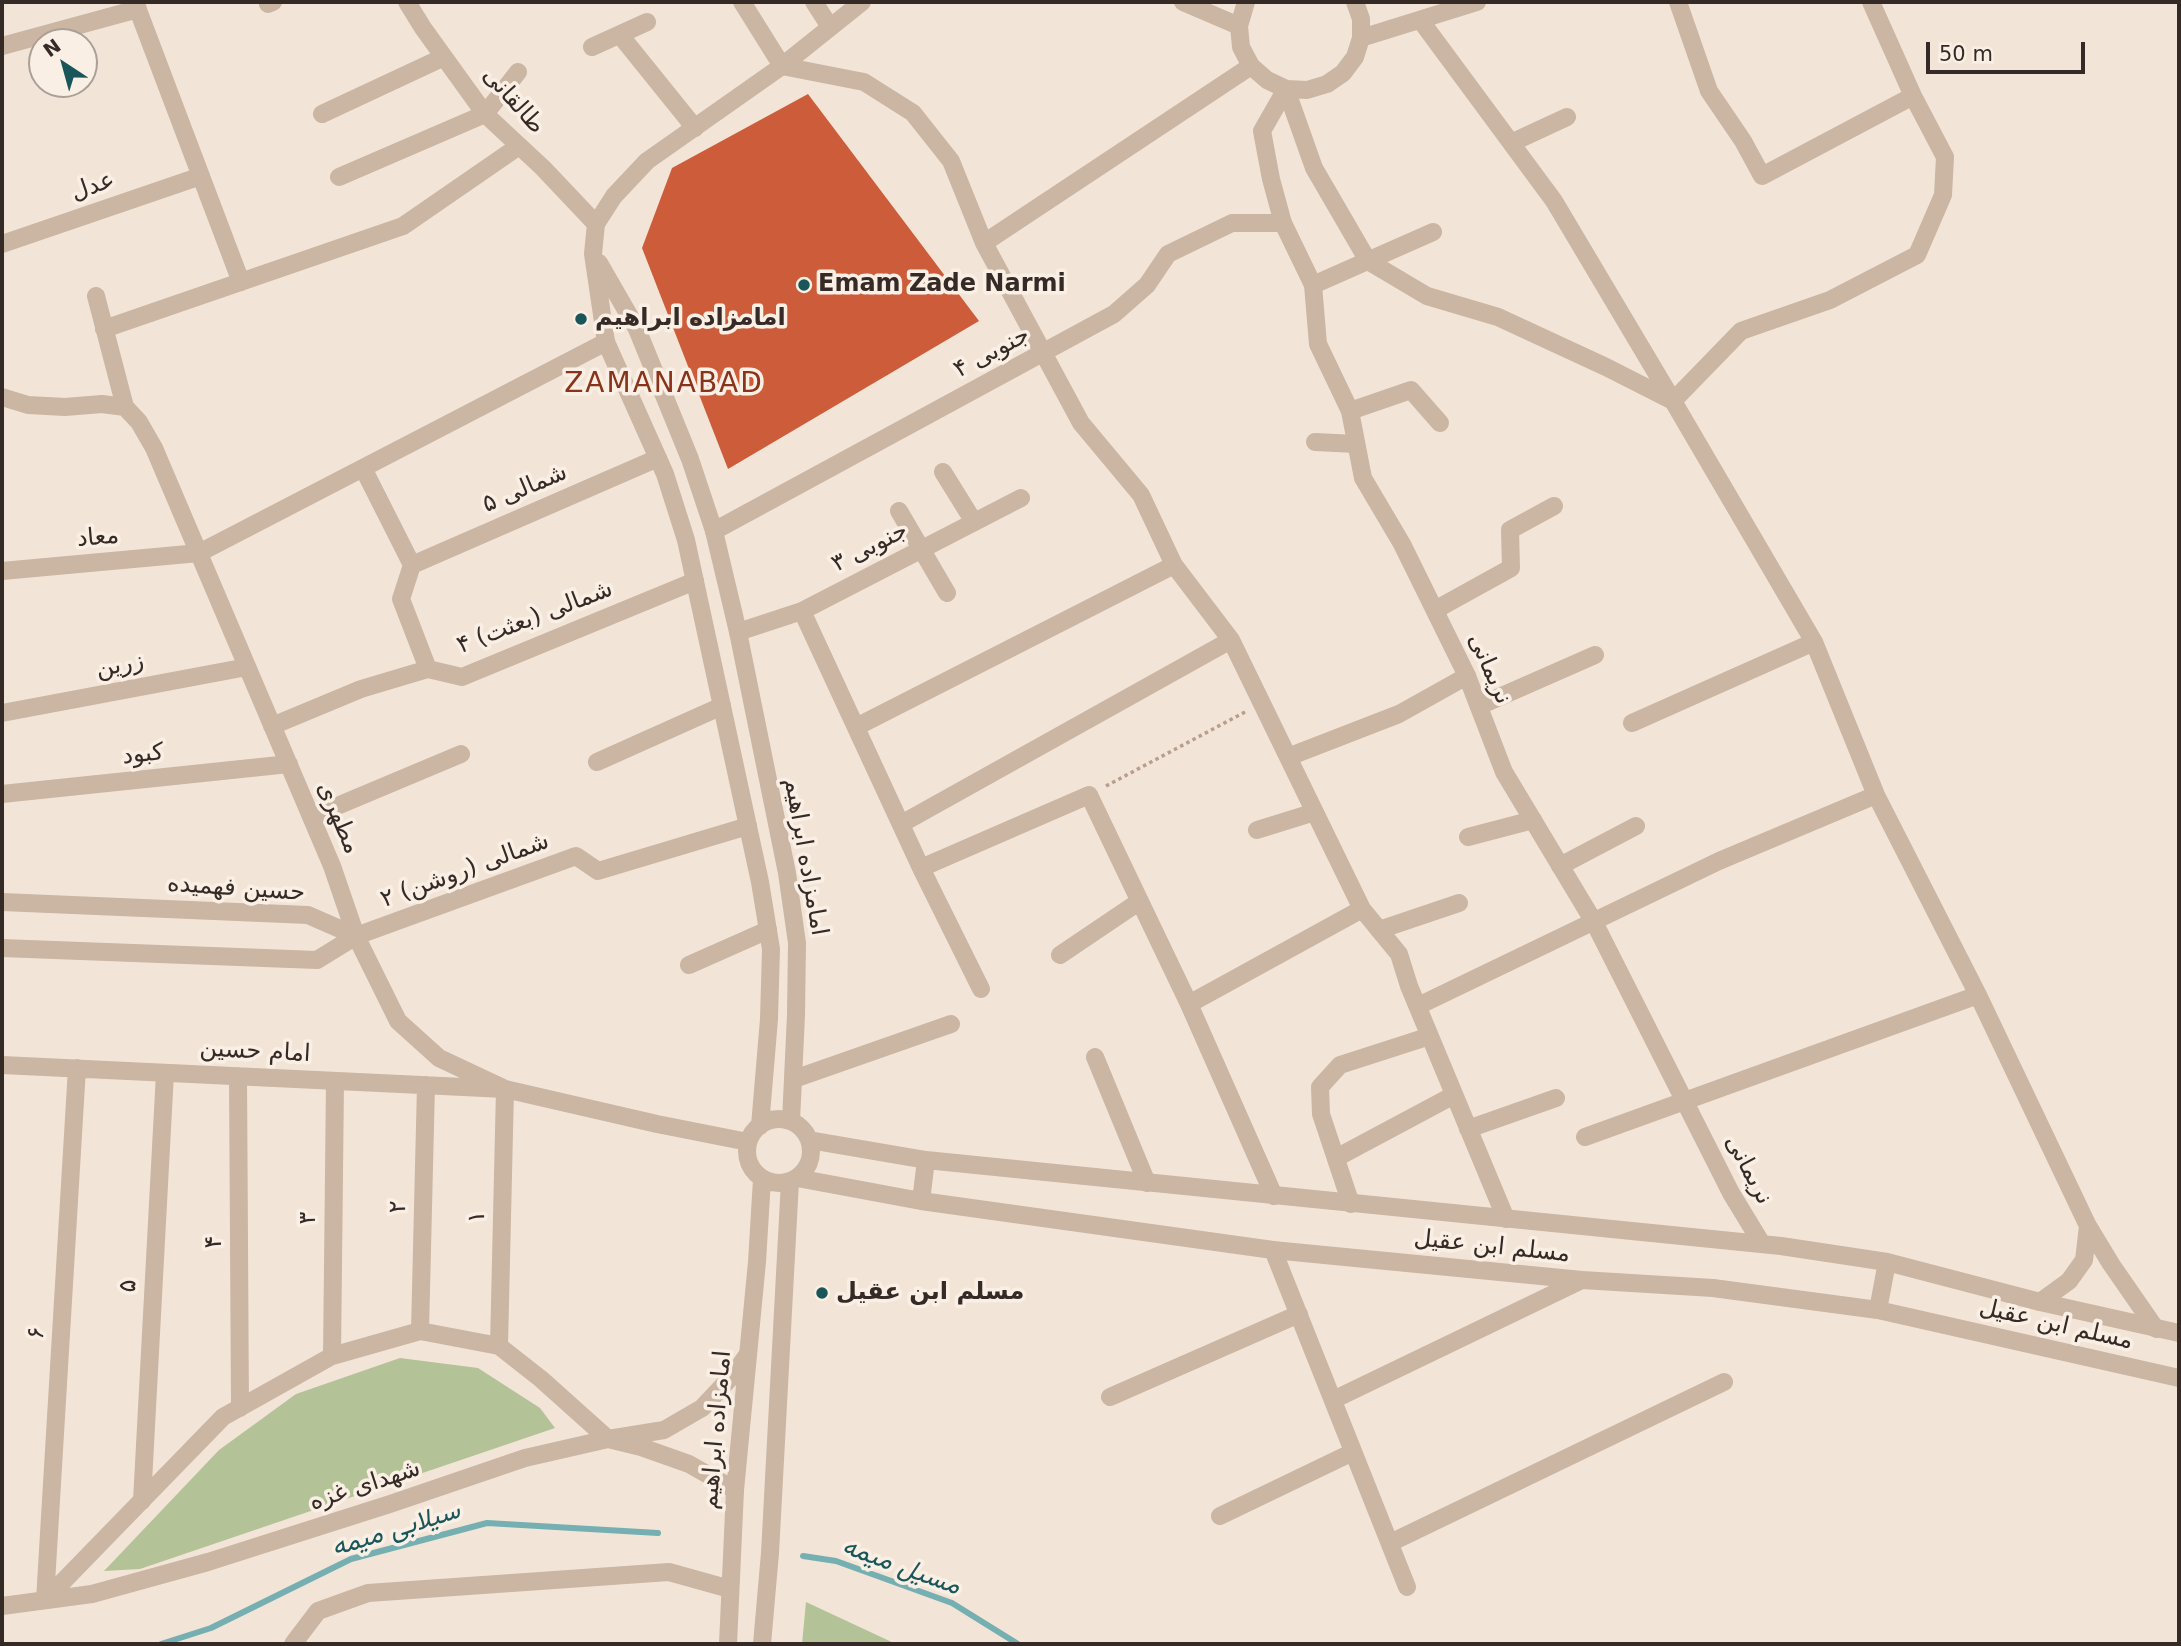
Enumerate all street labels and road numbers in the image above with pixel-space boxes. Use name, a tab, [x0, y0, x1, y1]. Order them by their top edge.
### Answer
street label: طالقانی	[476, 62, 550, 140]
street label: عدل	[67, 166, 119, 208]
street label: ۴ جنوبی	[949, 321, 1035, 385]
street label: ۵ شمالی	[478, 458, 572, 520]
street label: ۳ جنوبی	[827, 517, 913, 579]
street label: معاد	[76, 522, 120, 554]
street label: ۴ شمالی (بعثت)	[453, 575, 617, 661]
street label: نریمانی	[1461, 629, 1517, 709]
street label: زرین	[94, 647, 146, 685]
street label: کبود	[121, 738, 165, 772]
street label: امامزاده ابراهیم	[777, 776, 833, 938]
street label: مطهری	[310, 778, 366, 858]
street label: ۲ شمالی (روشن)	[377, 827, 553, 915]
street label: حسین فهمیده	[166, 870, 306, 908]
street label: امام حسین	[199, 1035, 311, 1069]
street label: نریمانی	[1718, 1130, 1778, 1210]
street label: ۲	[384, 1200, 414, 1214]
street label: ۱	[463, 1210, 493, 1224]
street label: ۳	[295, 1212, 323, 1224]
street label: مسلم ابن عقیل	[1412, 1224, 1572, 1270]
street label: ۴	[201, 1236, 229, 1248]
street label: ۵	[114, 1279, 144, 1293]
street label: مسلم ابن عقیل	[1976, 1293, 2136, 1357]
street label: ۶	[22, 1326, 52, 1340]
street label: امامزاده ابراهیم	[696, 1349, 738, 1511]
street label: شهدای غزه	[306, 1455, 424, 1517]

